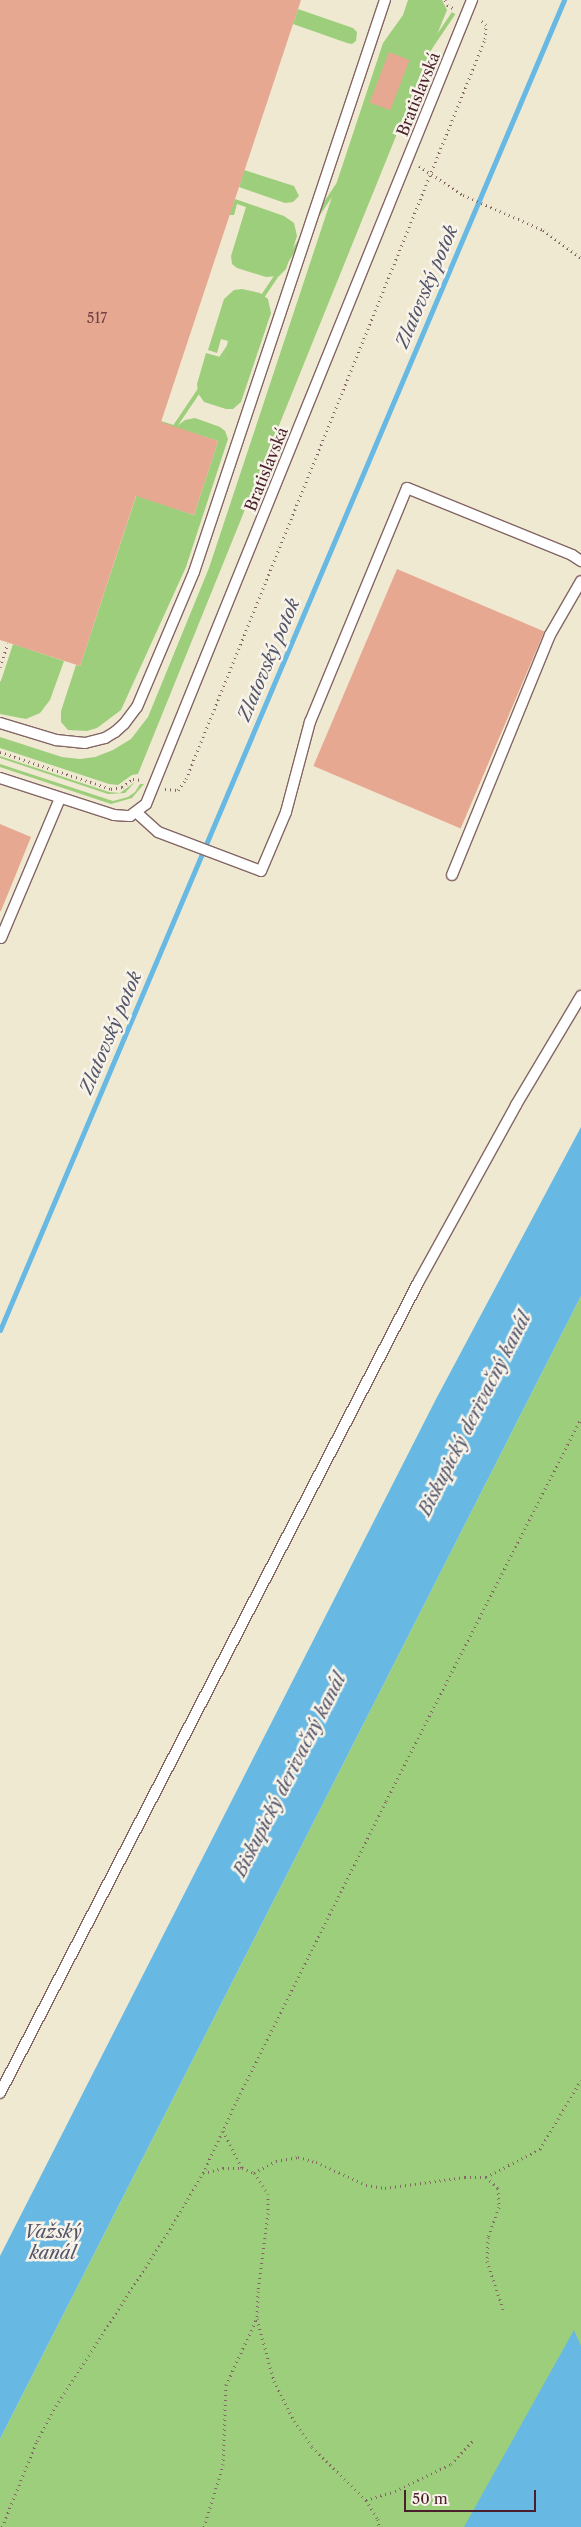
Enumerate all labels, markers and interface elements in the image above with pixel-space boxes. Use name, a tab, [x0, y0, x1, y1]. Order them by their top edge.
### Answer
street label: Bratislavská	[392, 49, 444, 139]
water label: Zlatovský potok	[391, 222, 463, 352]
house number: 517	[87, 310, 107, 326]
street label: Bratislavská	[240, 424, 292, 514]
water label: Zlatovský potok	[233, 595, 305, 725]
water label: Zlatovský potok	[75, 968, 147, 1098]
water label: Biskupický derivačný kanál	[414, 1309, 536, 1519]
water label: Biskupický derivačný kanál	[229, 1670, 351, 1880]
water label: Važský kanál	[24, 2222, 82, 2264]
scale bar	[406, 2480, 538, 2512]
text: 50 m	[412, 2489, 448, 2508]

